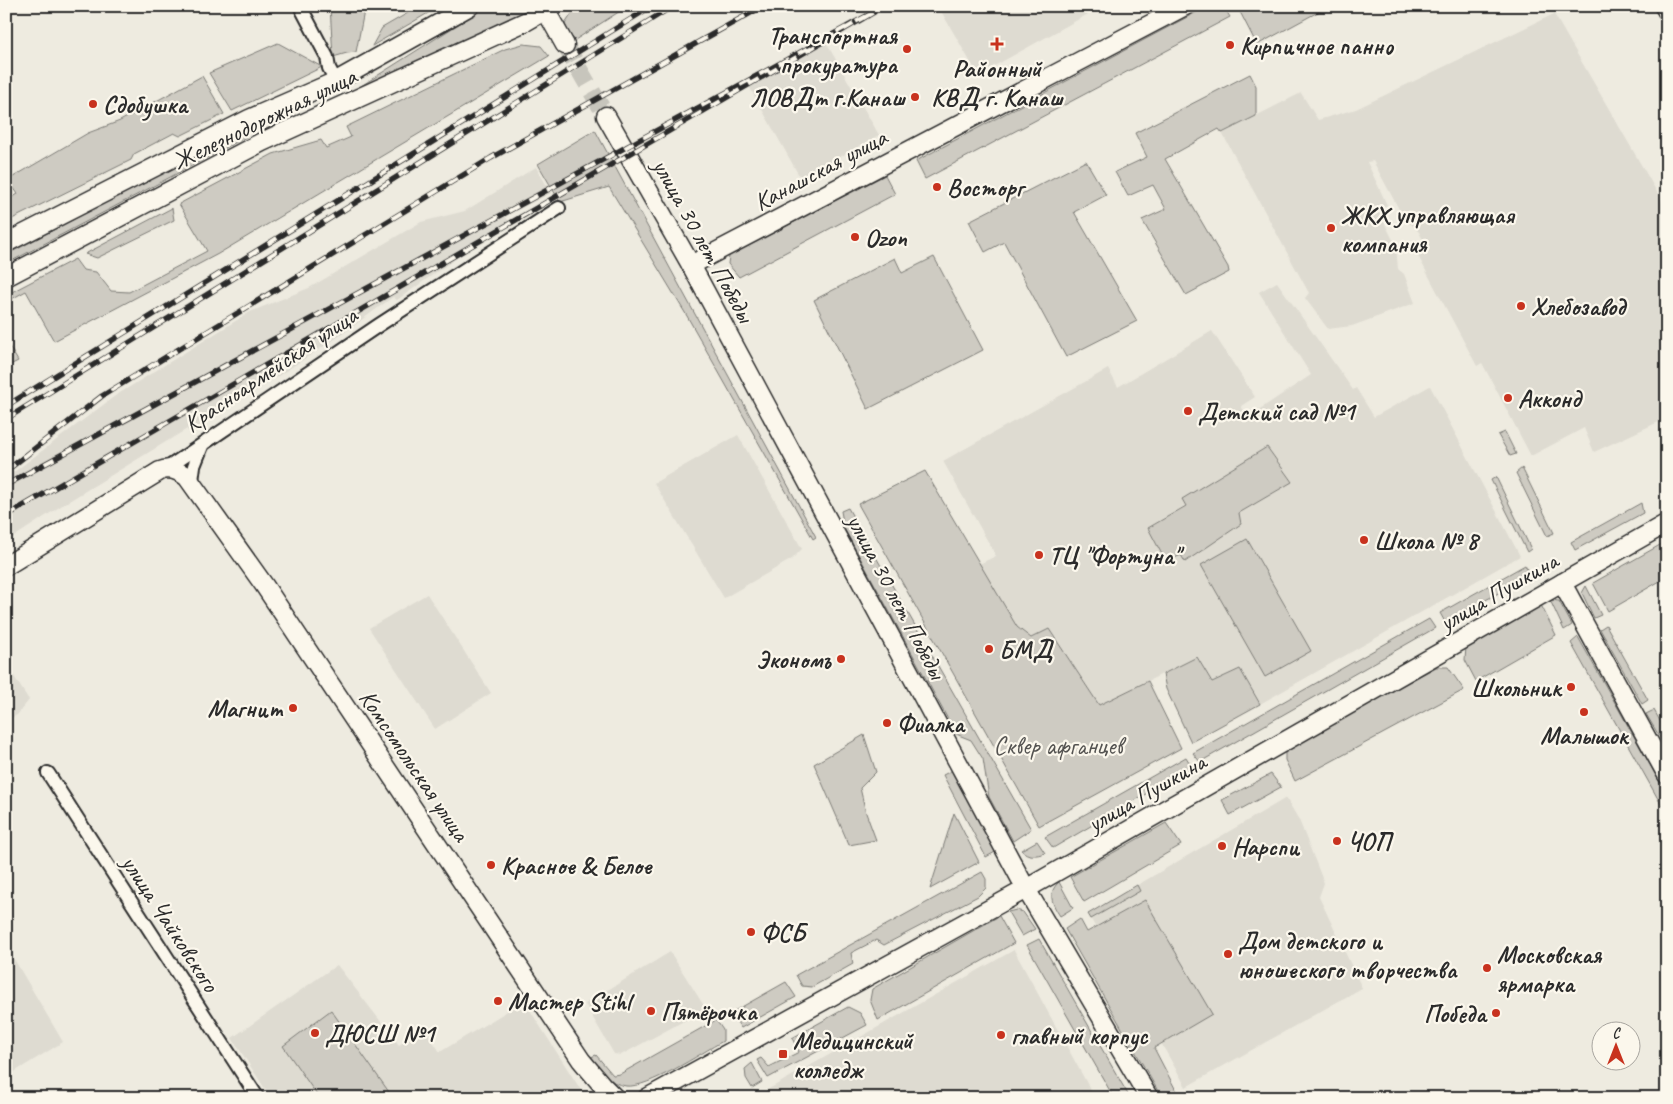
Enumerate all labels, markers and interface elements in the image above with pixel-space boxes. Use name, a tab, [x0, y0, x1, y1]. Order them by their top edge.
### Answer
place label: Транспортная прокуратура	[768, 20, 899, 81]
place label: Кирпичное панно	[1240, 30, 1394, 62]
marker: Районный КВД г. Канаш	[990, 37, 1004, 51]
marker: Кирпичное панно	[1224, 39, 1236, 51]
marker: Транспортная прокуратура	[901, 43, 913, 55]
place label: Районный КВД г. Канаш	[931, 53, 1064, 114]
street label: Железнодорожная улица	[167, 60, 364, 177]
place label: ЛОВДт г.Канаш	[749, 82, 906, 114]
place label: Сдобушка	[103, 89, 189, 121]
marker: ЛОВДт г.Канаш	[909, 91, 921, 103]
marker: Сдобушка	[87, 98, 99, 110]
street label: Канашская улица	[749, 121, 894, 218]
street label: улица 30 лет Победы	[644, 151, 762, 330]
place label: Восторг	[947, 172, 1027, 204]
marker: Восторг	[931, 181, 943, 193]
place label: ЖКХ управляющая компания	[1341, 199, 1516, 260]
place label: Ozon	[865, 222, 907, 254]
marker: ЖКХ управляющая компания	[1325, 222, 1337, 234]
marker: Ozon	[849, 231, 861, 243]
place label: Хлебозавод	[1531, 291, 1627, 323]
street label: Красноармейская улица	[178, 299, 365, 440]
marker: Хлебозавод	[1515, 300, 1527, 312]
place label: Акконд	[1518, 383, 1583, 415]
marker: Акконд	[1502, 392, 1514, 404]
place label: Детский сад №1	[1198, 396, 1357, 428]
marker: Детский сад №1	[1182, 405, 1194, 417]
street label: улица 30 лет Победы	[838, 507, 954, 686]
place label: Школа № 8	[1374, 525, 1480, 557]
marker: Школа № 8	[1358, 534, 1370, 546]
place label: ТЦ "Фортуна"	[1049, 540, 1184, 572]
street label: улица Пушкина	[1432, 544, 1566, 640]
marker: ТЦ "Фортуна"	[1033, 549, 1045, 561]
place label: БМД	[999, 634, 1054, 666]
marker: БМД	[983, 643, 995, 655]
place label: Экономъ	[756, 644, 832, 676]
marker: Экономъ	[835, 653, 847, 665]
place label: Школьник	[1471, 672, 1563, 704]
marker: Школьник	[1565, 681, 1577, 693]
street label: Комсомольская улица	[352, 684, 478, 849]
place label: Магнит	[207, 693, 284, 725]
marker: Магнит	[287, 702, 299, 714]
marker: Малышок	[1578, 706, 1590, 718]
place label: Фиалка	[897, 708, 966, 740]
marker: Фиалка	[881, 717, 893, 729]
place label: Малышок	[1540, 720, 1630, 752]
park label: Сквер афганцев	[993, 730, 1127, 762]
street label: улица Пушкина	[1080, 745, 1214, 841]
place label: ЧОП	[1347, 826, 1395, 858]
place label: Нарспи	[1232, 831, 1301, 863]
marker: ЧОП	[1331, 835, 1343, 847]
marker: Нарспи	[1216, 840, 1228, 852]
street label: улица Чайковского	[113, 847, 227, 999]
place label: Красное & Белое	[501, 850, 653, 882]
marker: Красное & Белое	[485, 859, 497, 871]
place label: ФСБ	[761, 917, 809, 949]
place label: Дом детского и юношеского творчества	[1238, 925, 1458, 986]
marker: ФСБ	[745, 926, 757, 938]
place label: Московская ярмарка	[1497, 939, 1603, 1000]
marker: Дом детского и юношеского творчества	[1222, 948, 1234, 960]
marker: Московская ярмарка	[1481, 962, 1493, 974]
place label: Мастер Stihl	[508, 986, 635, 1018]
marker: Мастер Stihl	[492, 995, 504, 1007]
place label: Пятёрочка	[661, 996, 759, 1028]
place label: Победа	[1424, 998, 1488, 1030]
marker: Пятёрочка	[645, 1005, 657, 1017]
marker: Победа	[1490, 1007, 1502, 1019]
place label: ДЮСШ №1	[325, 1018, 437, 1050]
place label: главный корпус	[1011, 1020, 1149, 1052]
north arrow	[1590, 1022, 1640, 1072]
place label: Медицинский колледж	[793, 1025, 915, 1086]
text: С	[1613, 1025, 1622, 1042]
marker: ДЮСШ №1	[309, 1027, 321, 1039]
marker: главный корпус	[995, 1029, 1007, 1041]
marker: Медицинский колледж	[777, 1048, 789, 1060]

